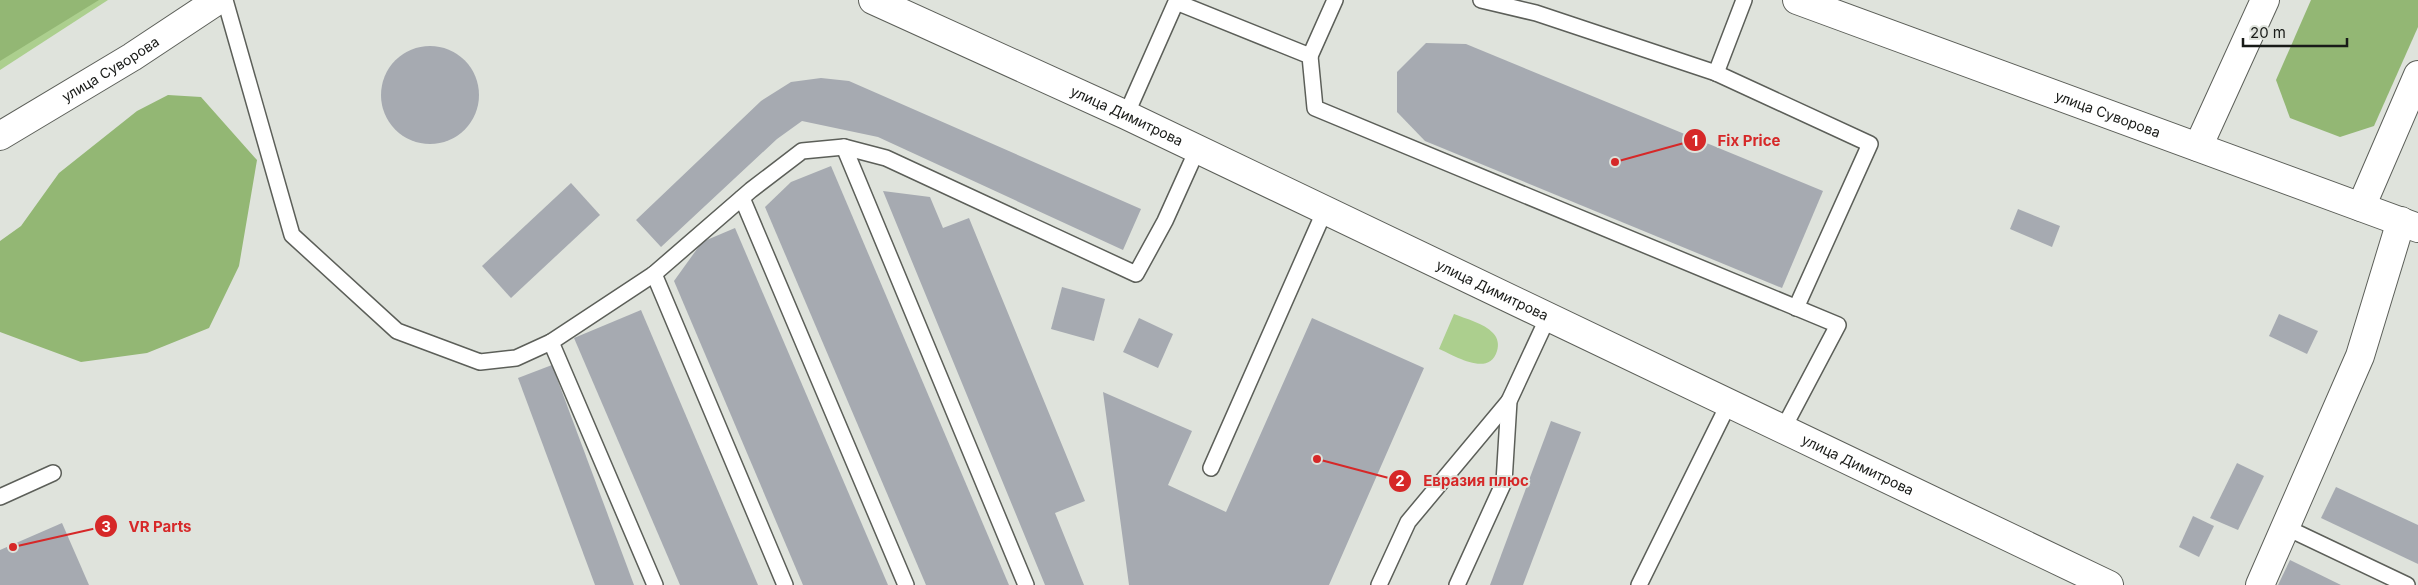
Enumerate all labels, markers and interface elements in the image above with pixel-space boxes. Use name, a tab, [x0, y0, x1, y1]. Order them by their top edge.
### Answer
scale bar	[2243, 15, 2347, 47]
text: 20 m	[2250, 23, 2286, 42]
street label: улица Суворова	[58, 33, 162, 105]
street label: улица Димитрова	[1068, 82, 1186, 149]
street label: улица Суворова	[2053, 87, 2163, 141]
callout: Fix Price	[1682, 125, 1790, 155]
text: 1	[1692, 131, 1698, 150]
text: Fix Price	[1718, 131, 1781, 150]
street label: улица Димитрова	[1434, 256, 1551, 324]
street label: улица Димитрова	[1799, 430, 1917, 498]
callout: Евразия плюс	[1388, 466, 1538, 496]
text: 2	[1395, 471, 1405, 490]
text: Евразия плюс	[1423, 471, 1529, 490]
callout: VR Parts	[93, 511, 201, 541]
text: 3	[101, 517, 111, 536]
text: VR Parts	[128, 517, 192, 536]

